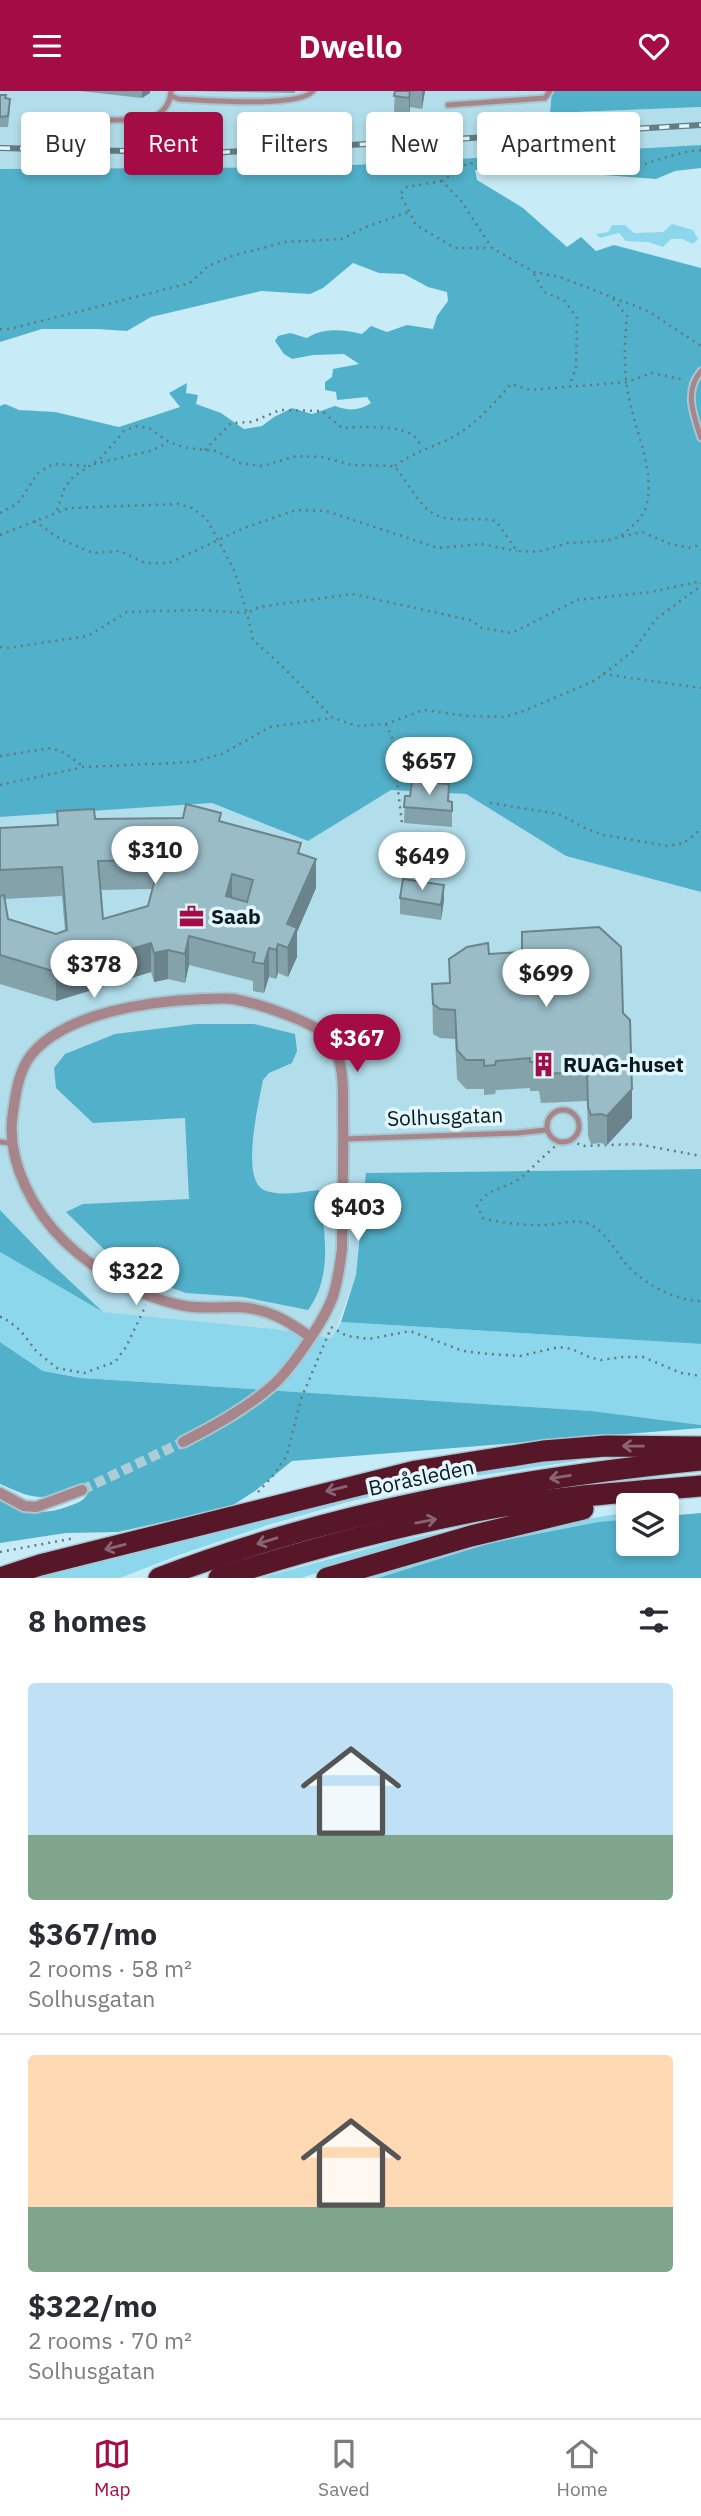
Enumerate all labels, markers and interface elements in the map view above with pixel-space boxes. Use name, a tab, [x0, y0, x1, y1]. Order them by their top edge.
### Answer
text: Dwello	[298, 25, 403, 67]
icon: menu	[28, 27, 66, 65]
icon: heart	[635, 27, 673, 65]
chip: Buy	[21, 112, 110, 175]
chip: Rent	[124, 112, 223, 175]
chip: Filters	[237, 112, 352, 175]
chip: New	[366, 112, 463, 175]
chip: Apartment	[477, 112, 640, 175]
pin: $657	[388, 737, 470, 797]
text: $657	[401, 745, 457, 775]
pin: $310	[114, 827, 196, 886]
pin: $649	[381, 833, 463, 892]
text: $310	[127, 834, 183, 864]
text: $649	[394, 840, 450, 870]
office icon: Saab	[177, 902, 205, 930]
place label: Saab	[211, 902, 261, 930]
pin: $378	[53, 941, 135, 1000]
text: $378	[66, 948, 122, 978]
pin: $699	[505, 949, 587, 1009]
text: $699	[518, 957, 574, 987]
pin: $367	[316, 1014, 398, 1074]
text: $367	[329, 1022, 385, 1052]
building icon: RUAG-huset	[529, 1050, 557, 1078]
place label: RUAG-huset	[563, 1050, 684, 1078]
street label: Solhusgatan	[386, 1100, 504, 1132]
pin: $403	[317, 1183, 399, 1243]
text: $403	[330, 1191, 386, 1221]
pin: $322	[95, 1247, 177, 1307]
text: $322	[108, 1255, 164, 1285]
one-way arrow	[622, 1440, 645, 1453]
street label: Boråsleden	[366, 1452, 476, 1502]
one-way arrow	[549, 1470, 572, 1483]
one-way arrow	[325, 1483, 347, 1496]
map controls	[616, 1493, 679, 1556]
button: layers	[616, 1493, 679, 1556]
one-way arrow	[414, 1514, 437, 1528]
one-way arrow	[256, 1536, 278, 1548]
one-way arrow	[105, 1541, 127, 1554]
text: 8 homes	[28, 1601, 147, 1640]
icon: filters	[635, 1601, 673, 1639]
icon: home	[288, 1728, 414, 1854]
text: $367/mo	[28, 1914, 157, 1953]
text: 2 rooms · 58 m²	[28, 1953, 192, 1983]
text: Solhusgatan	[28, 1983, 155, 2013]
icon: home	[288, 2100, 414, 2226]
text: $322/mo	[28, 2286, 157, 2325]
text: 2 rooms · 70 m²	[28, 2325, 192, 2355]
text: Solhusgatan	[28, 2355, 155, 2385]
tab: Map	[93, 2435, 131, 2501]
tab: Saved	[318, 2435, 370, 2501]
tab: Home	[557, 2435, 608, 2501]

